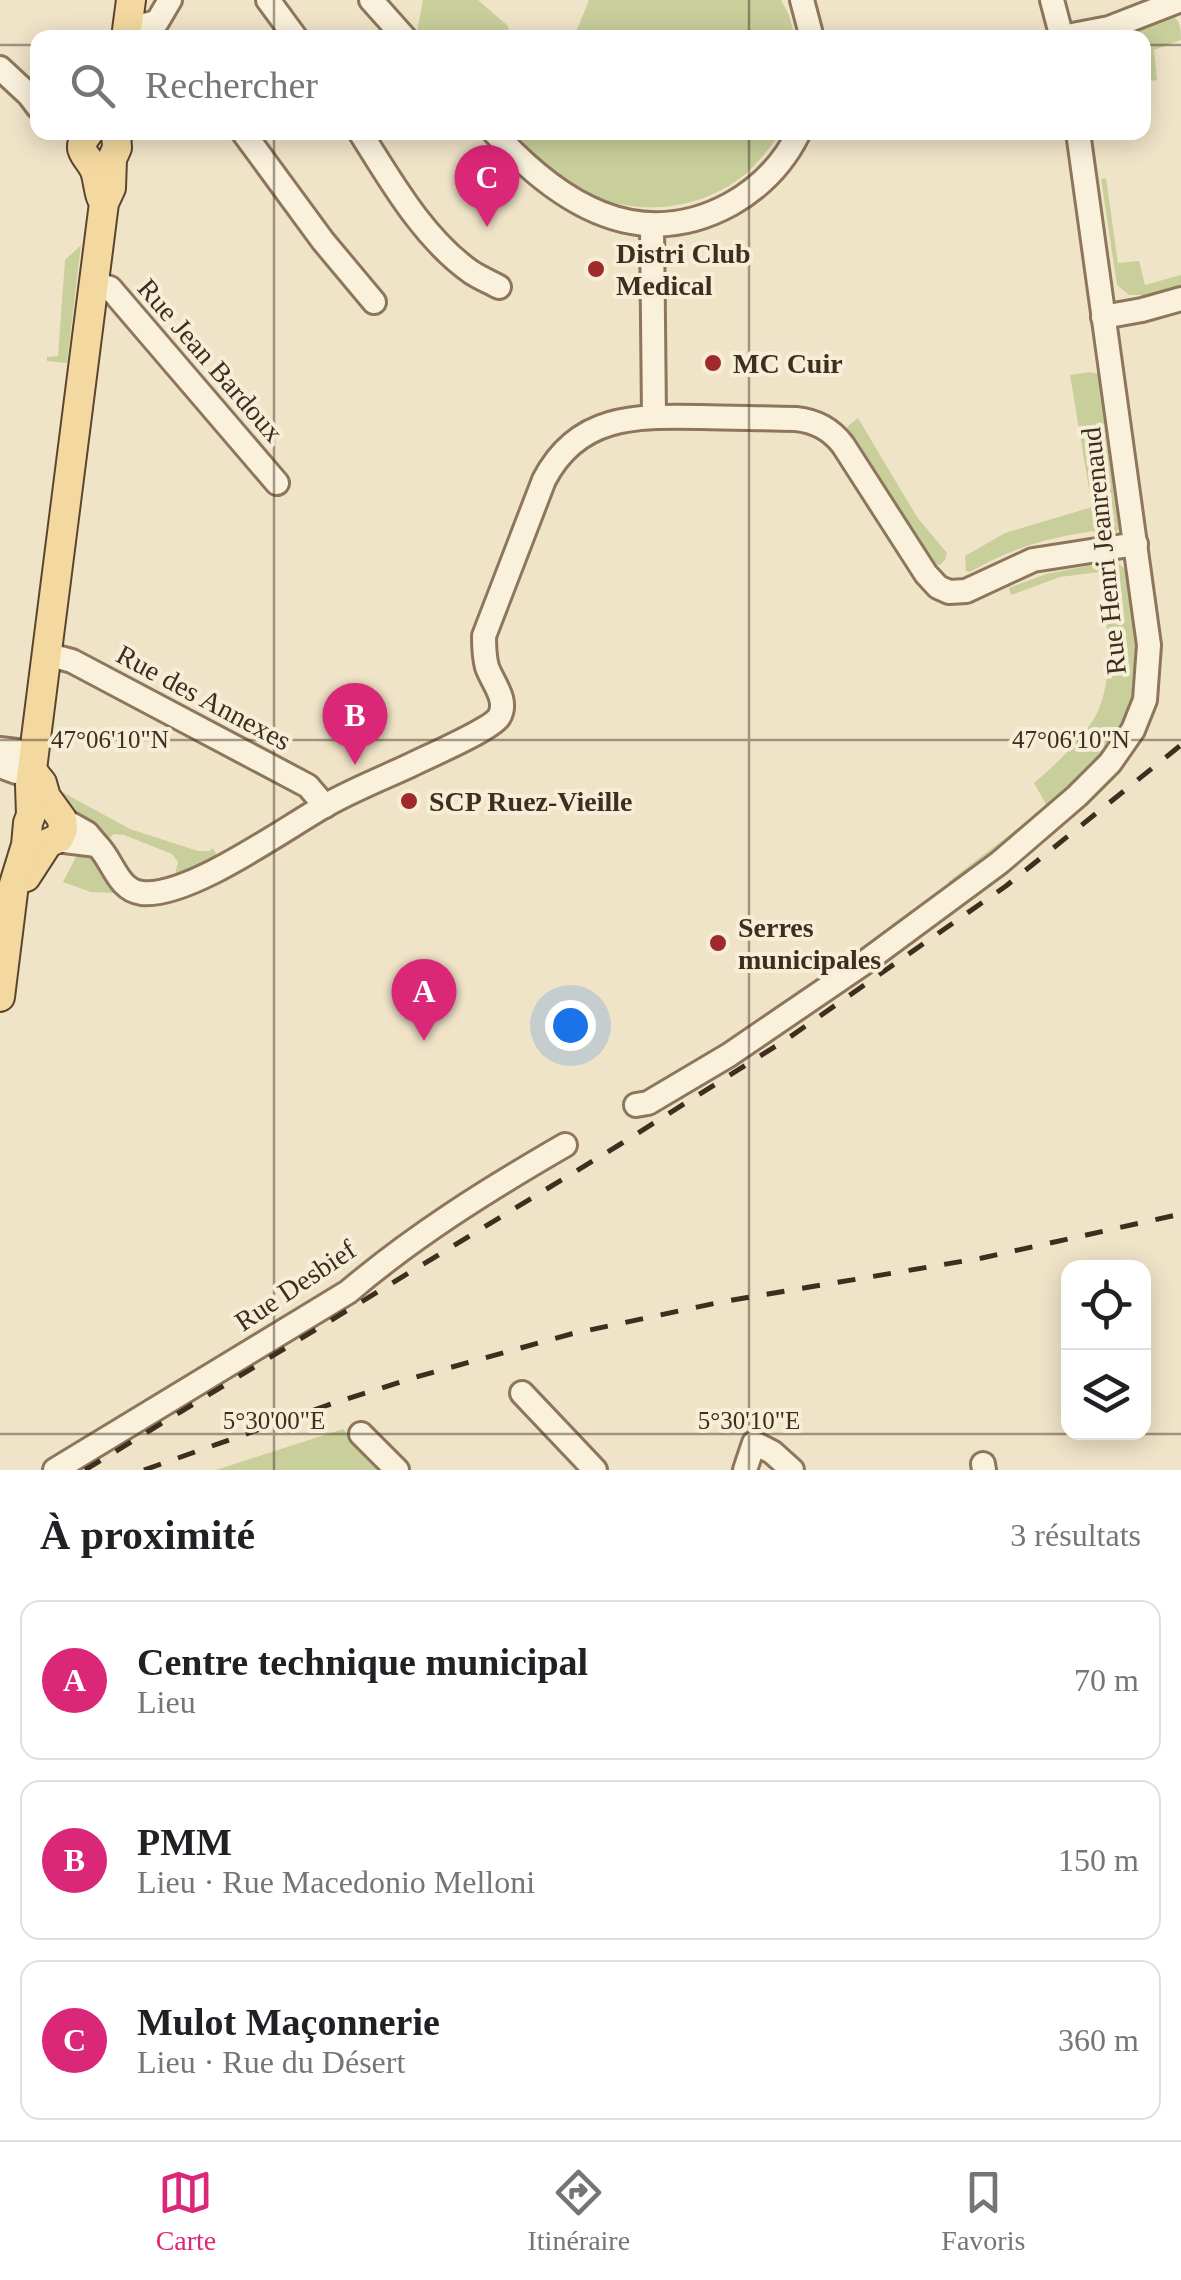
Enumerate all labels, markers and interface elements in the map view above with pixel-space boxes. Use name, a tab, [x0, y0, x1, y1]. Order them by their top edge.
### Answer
search box	[30, 30, 1151, 140]
icon: search	[65, 58, 120, 113]
text: Rechercher	[145, 64, 318, 106]
pin: C	[454, 144, 520, 227]
place label: Distri Club Medical	[616, 238, 751, 301]
marker: Distri Club Medical	[585, 258, 607, 280]
street label: Rue Jean Bardoux	[132, 273, 290, 448]
place label: MC Cuir	[733, 348, 843, 379]
marker: MC Cuir	[702, 352, 724, 374]
street label: Rue Henri Jeanrenaud	[1075, 426, 1132, 676]
street label: Rue des Annexes	[111, 638, 296, 756]
pin: B	[322, 682, 388, 765]
text: 47°06'10"N	[51, 726, 169, 753]
text: 47°06'10"N	[1012, 726, 1130, 753]
place label: SCP Ruez-Vieille	[429, 786, 632, 817]
marker: SCP Ruez-Vieille	[398, 790, 420, 812]
place label: Serres municipales	[738, 912, 881, 975]
marker: Serres municipales	[707, 932, 729, 954]
pin: A	[392, 958, 456, 1041]
your location	[545, 1000, 596, 1051]
street label: Rue Desbief	[229, 1233, 362, 1337]
map controls	[1061, 1260, 1151, 1440]
button: locate	[1061, 1260, 1151, 1350]
button: layers	[1061, 1350, 1151, 1440]
text: 5°30'00"E	[223, 1407, 325, 1434]
text: 5°30'10"E	[698, 1407, 800, 1434]
text: À proximité	[40, 1512, 255, 1558]
text: 3 résultats	[1010, 1517, 1141, 1553]
text: Centre technique municipal	[137, 1641, 588, 1683]
text: A	[63, 1662, 86, 1698]
text: 70 m	[1074, 1662, 1139, 1698]
text: Lieu	[137, 1684, 196, 1720]
text: PMM	[137, 1821, 232, 1863]
text: B	[64, 1842, 85, 1878]
text: 150 m	[1058, 1842, 1139, 1878]
text: Lieu · Rue Macedonio Melloni	[137, 1864, 535, 1900]
text: Mulot Maçonnerie	[137, 2001, 440, 2043]
text: C	[63, 2022, 86, 2058]
text: 360 m	[1058, 2022, 1139, 2058]
text: Lieu · Rue du Désert	[137, 2044, 405, 2080]
tab: Carte	[156, 2165, 216, 2257]
tab: Itinéraire	[528, 2165, 630, 2257]
tab: Favoris	[941, 2165, 1025, 2257]

